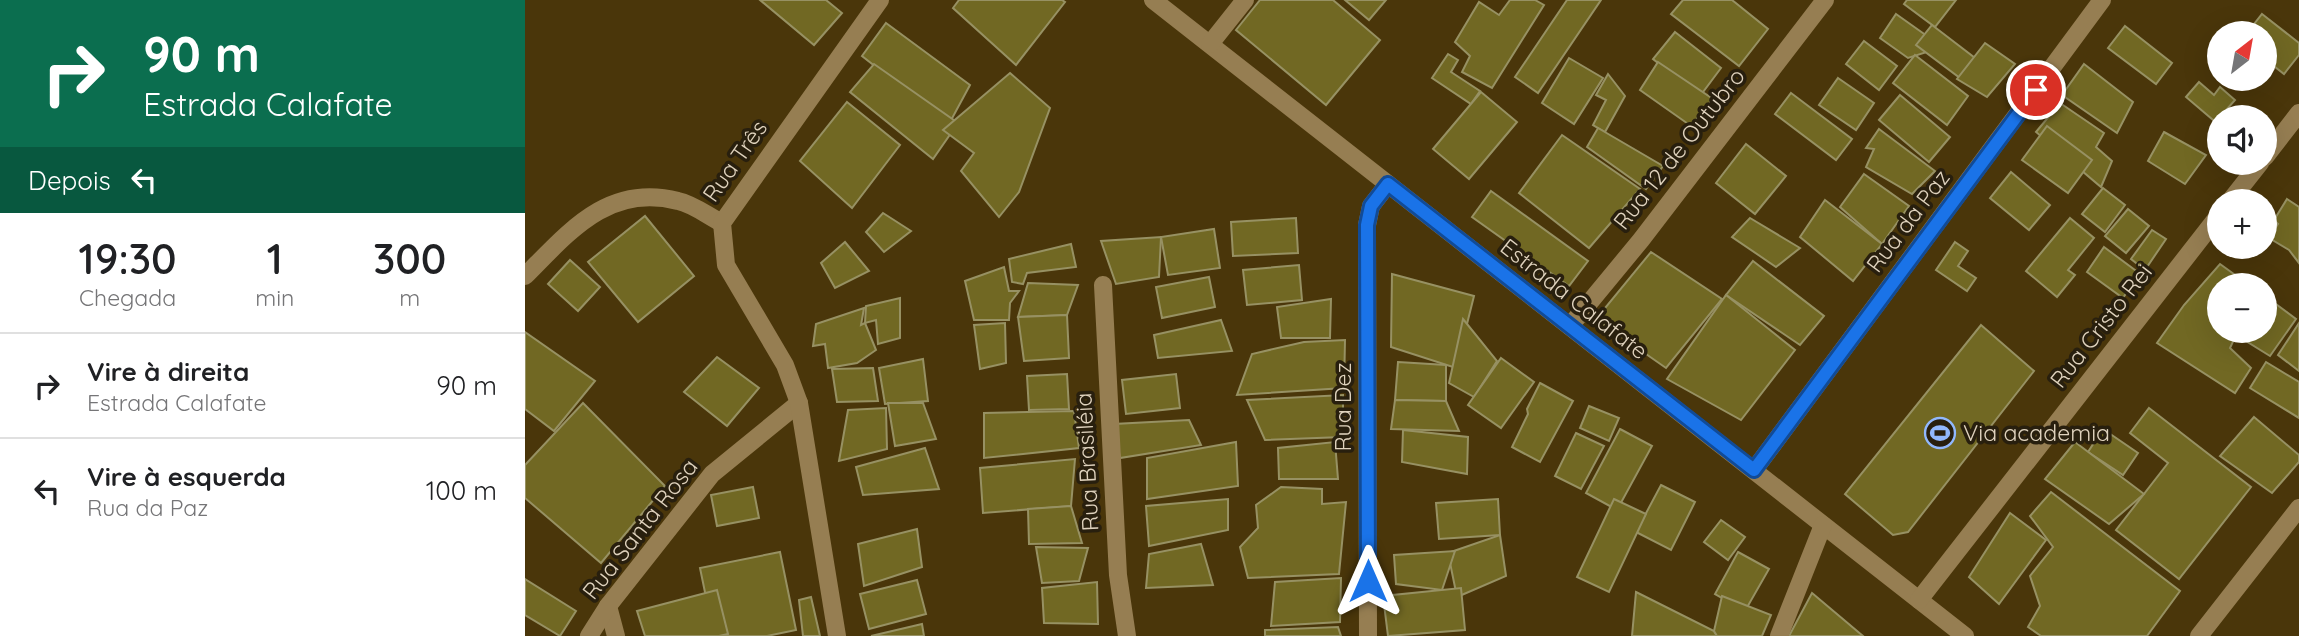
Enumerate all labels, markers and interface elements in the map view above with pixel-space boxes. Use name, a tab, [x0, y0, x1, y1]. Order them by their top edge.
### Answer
north arrow	[2207, 21, 2277, 91]
map controls	[2207, 21, 2277, 343]
text: 90 m	[143, 23, 260, 84]
icon: right	[28, 28, 119, 119]
pin	[2006, 60, 2066, 120]
street label: Rua 12 de Outubro	[1607, 62, 1751, 235]
icon: arrive	[2017, 71, 2055, 109]
text: Estrada Calafate	[143, 84, 393, 124]
button: sound	[2207, 105, 2277, 175]
street label: Rua Três	[696, 114, 773, 207]
icon: left	[125, 161, 163, 199]
text: Depois	[28, 164, 111, 197]
street label: Rua da Paz	[1860, 164, 1956, 278]
button: +	[2207, 189, 2277, 259]
text: 19:30	[79, 232, 177, 285]
text: 1	[267, 232, 283, 285]
text: 300	[373, 232, 446, 285]
street label: Estrada Calafate	[1495, 232, 1654, 365]
street label: Rua Cristo Rei	[2043, 258, 2158, 393]
button: −	[2207, 273, 2277, 343]
text: Chegada	[79, 283, 176, 312]
text: min	[255, 283, 294, 312]
text: m	[399, 283, 420, 312]
text: Vire à direita	[87, 355, 249, 388]
street label: Rua Dez	[1328, 362, 1357, 452]
icon: right	[28, 367, 66, 405]
text: 90 m	[436, 369, 497, 402]
text: Estrada Calafate	[87, 388, 266, 417]
street label: Rua Brasiléia	[1068, 392, 1105, 532]
sports icon: Via academia	[1923, 416, 1957, 450]
place label: Via academia	[1963, 418, 2110, 447]
street label: Rua Santa Rosa	[576, 452, 704, 605]
text: Vire à esquerda	[87, 460, 286, 493]
icon: left	[28, 472, 66, 510]
text: 100 m	[426, 474, 497, 507]
text: Rua da Paz	[87, 493, 208, 522]
position arrow	[1331, 544, 1405, 618]

